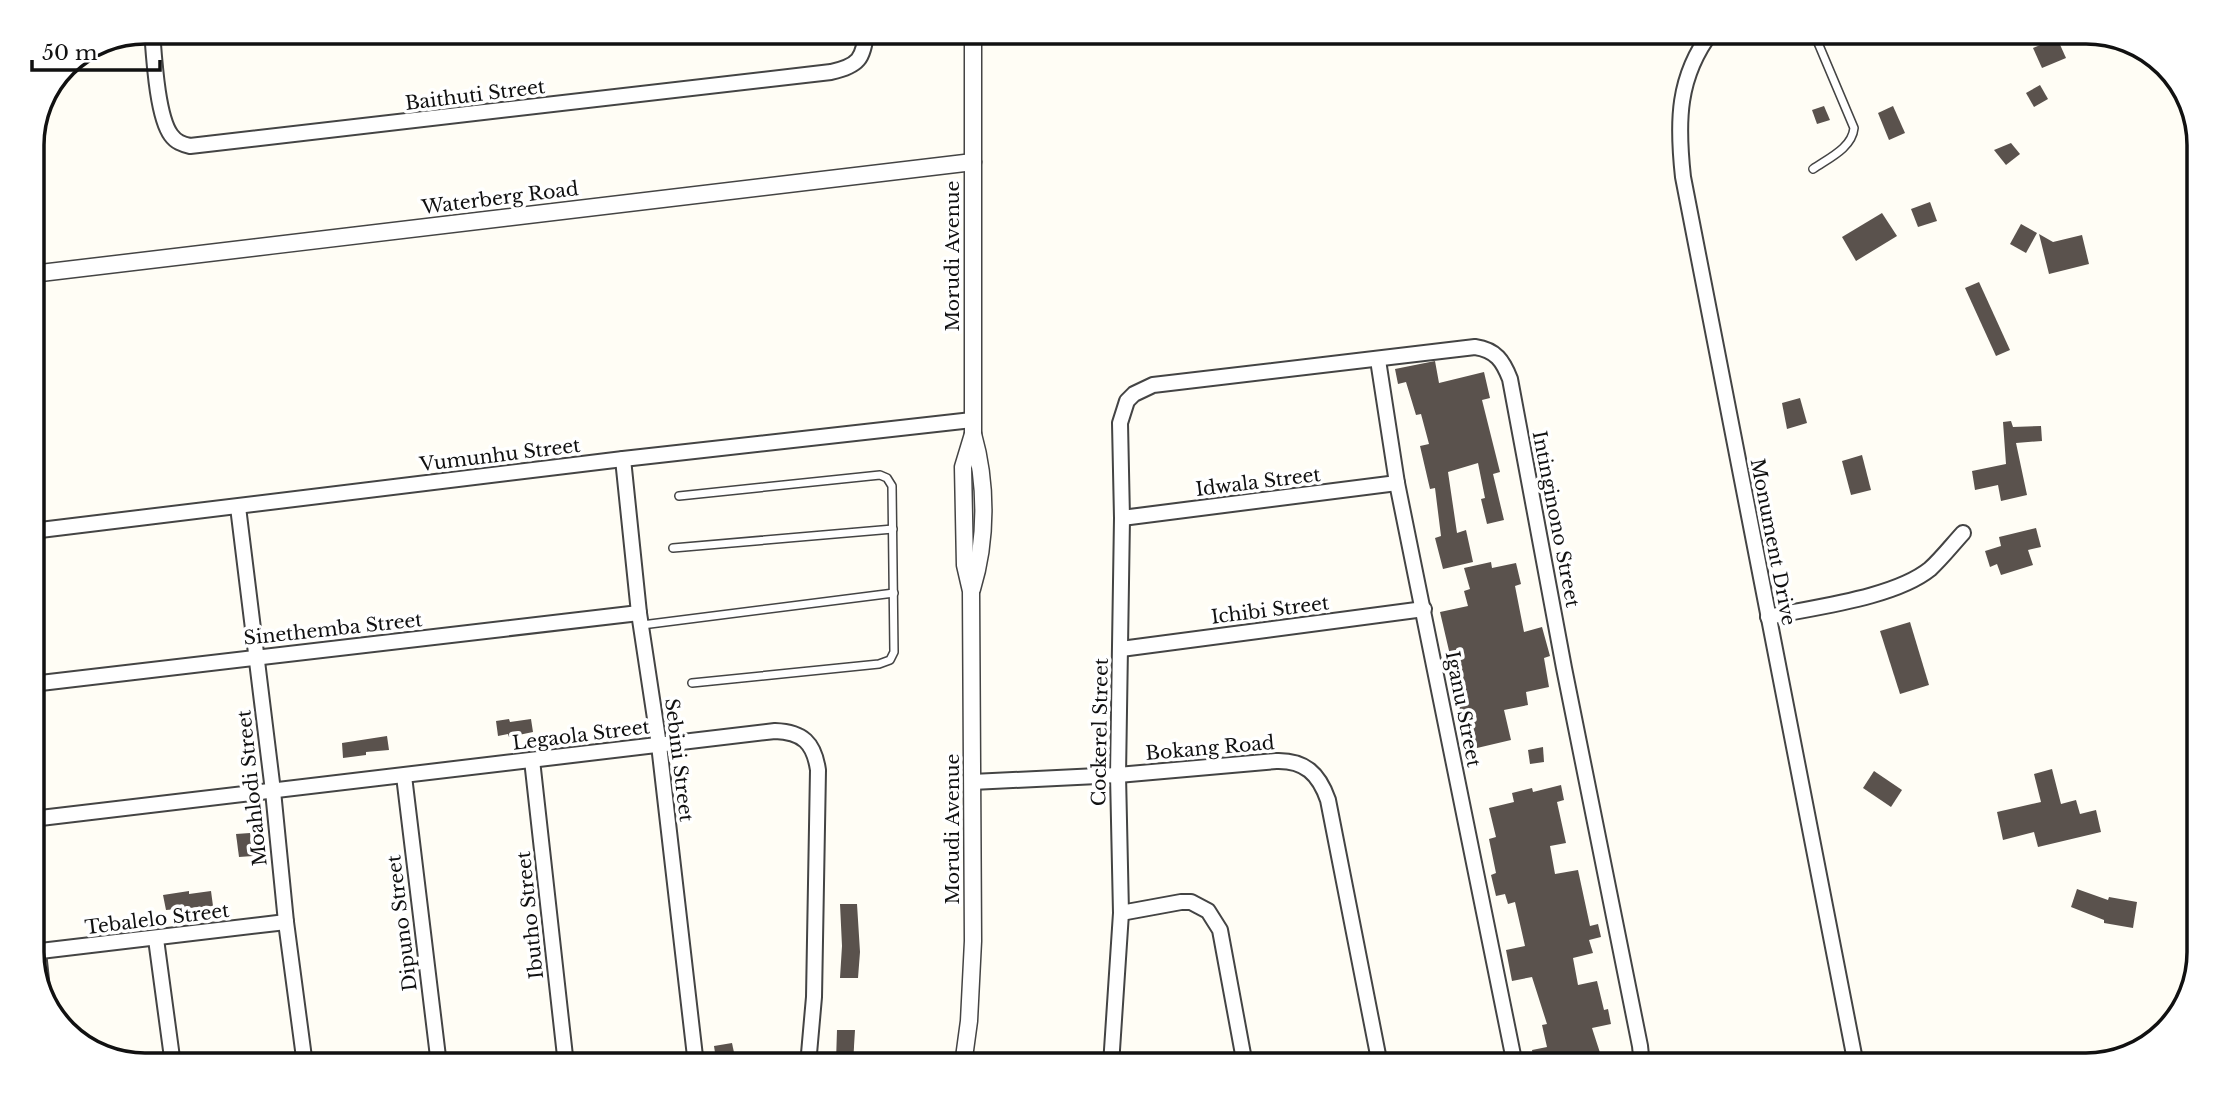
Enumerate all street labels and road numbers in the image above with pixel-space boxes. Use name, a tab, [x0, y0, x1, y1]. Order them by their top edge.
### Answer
street label: Baithuti Street	[404, 75, 547, 115]
street label: Waterberg Road	[419, 177, 580, 219]
street label: Morudi Avenue	[941, 181, 964, 331]
street label: Intinginono Street	[1528, 429, 1585, 610]
street label: Vumunhu Street	[417, 434, 582, 476]
street label: Monument Drive	[1746, 456, 1800, 628]
street label: Idwala Street	[1194, 463, 1323, 501]
street label: Ichibi Street	[1210, 591, 1331, 629]
street label: Sinethemba Street	[242, 608, 424, 650]
street label: Iganu Street	[1440, 649, 1486, 770]
street label: Cockerel Street	[1087, 657, 1113, 806]
street label: Sebini Street	[660, 697, 698, 824]
street label: Moahlodi Street	[232, 708, 272, 867]
street label: Legaola Street	[511, 715, 652, 755]
street label: Bokang Road	[1144, 731, 1276, 765]
street label: Morudi Avenue	[941, 754, 964, 904]
street label: Ibutho Street	[512, 849, 548, 980]
street label: Dipuno Street	[382, 853, 422, 992]
street label: Tebalelo Street	[83, 899, 231, 939]

